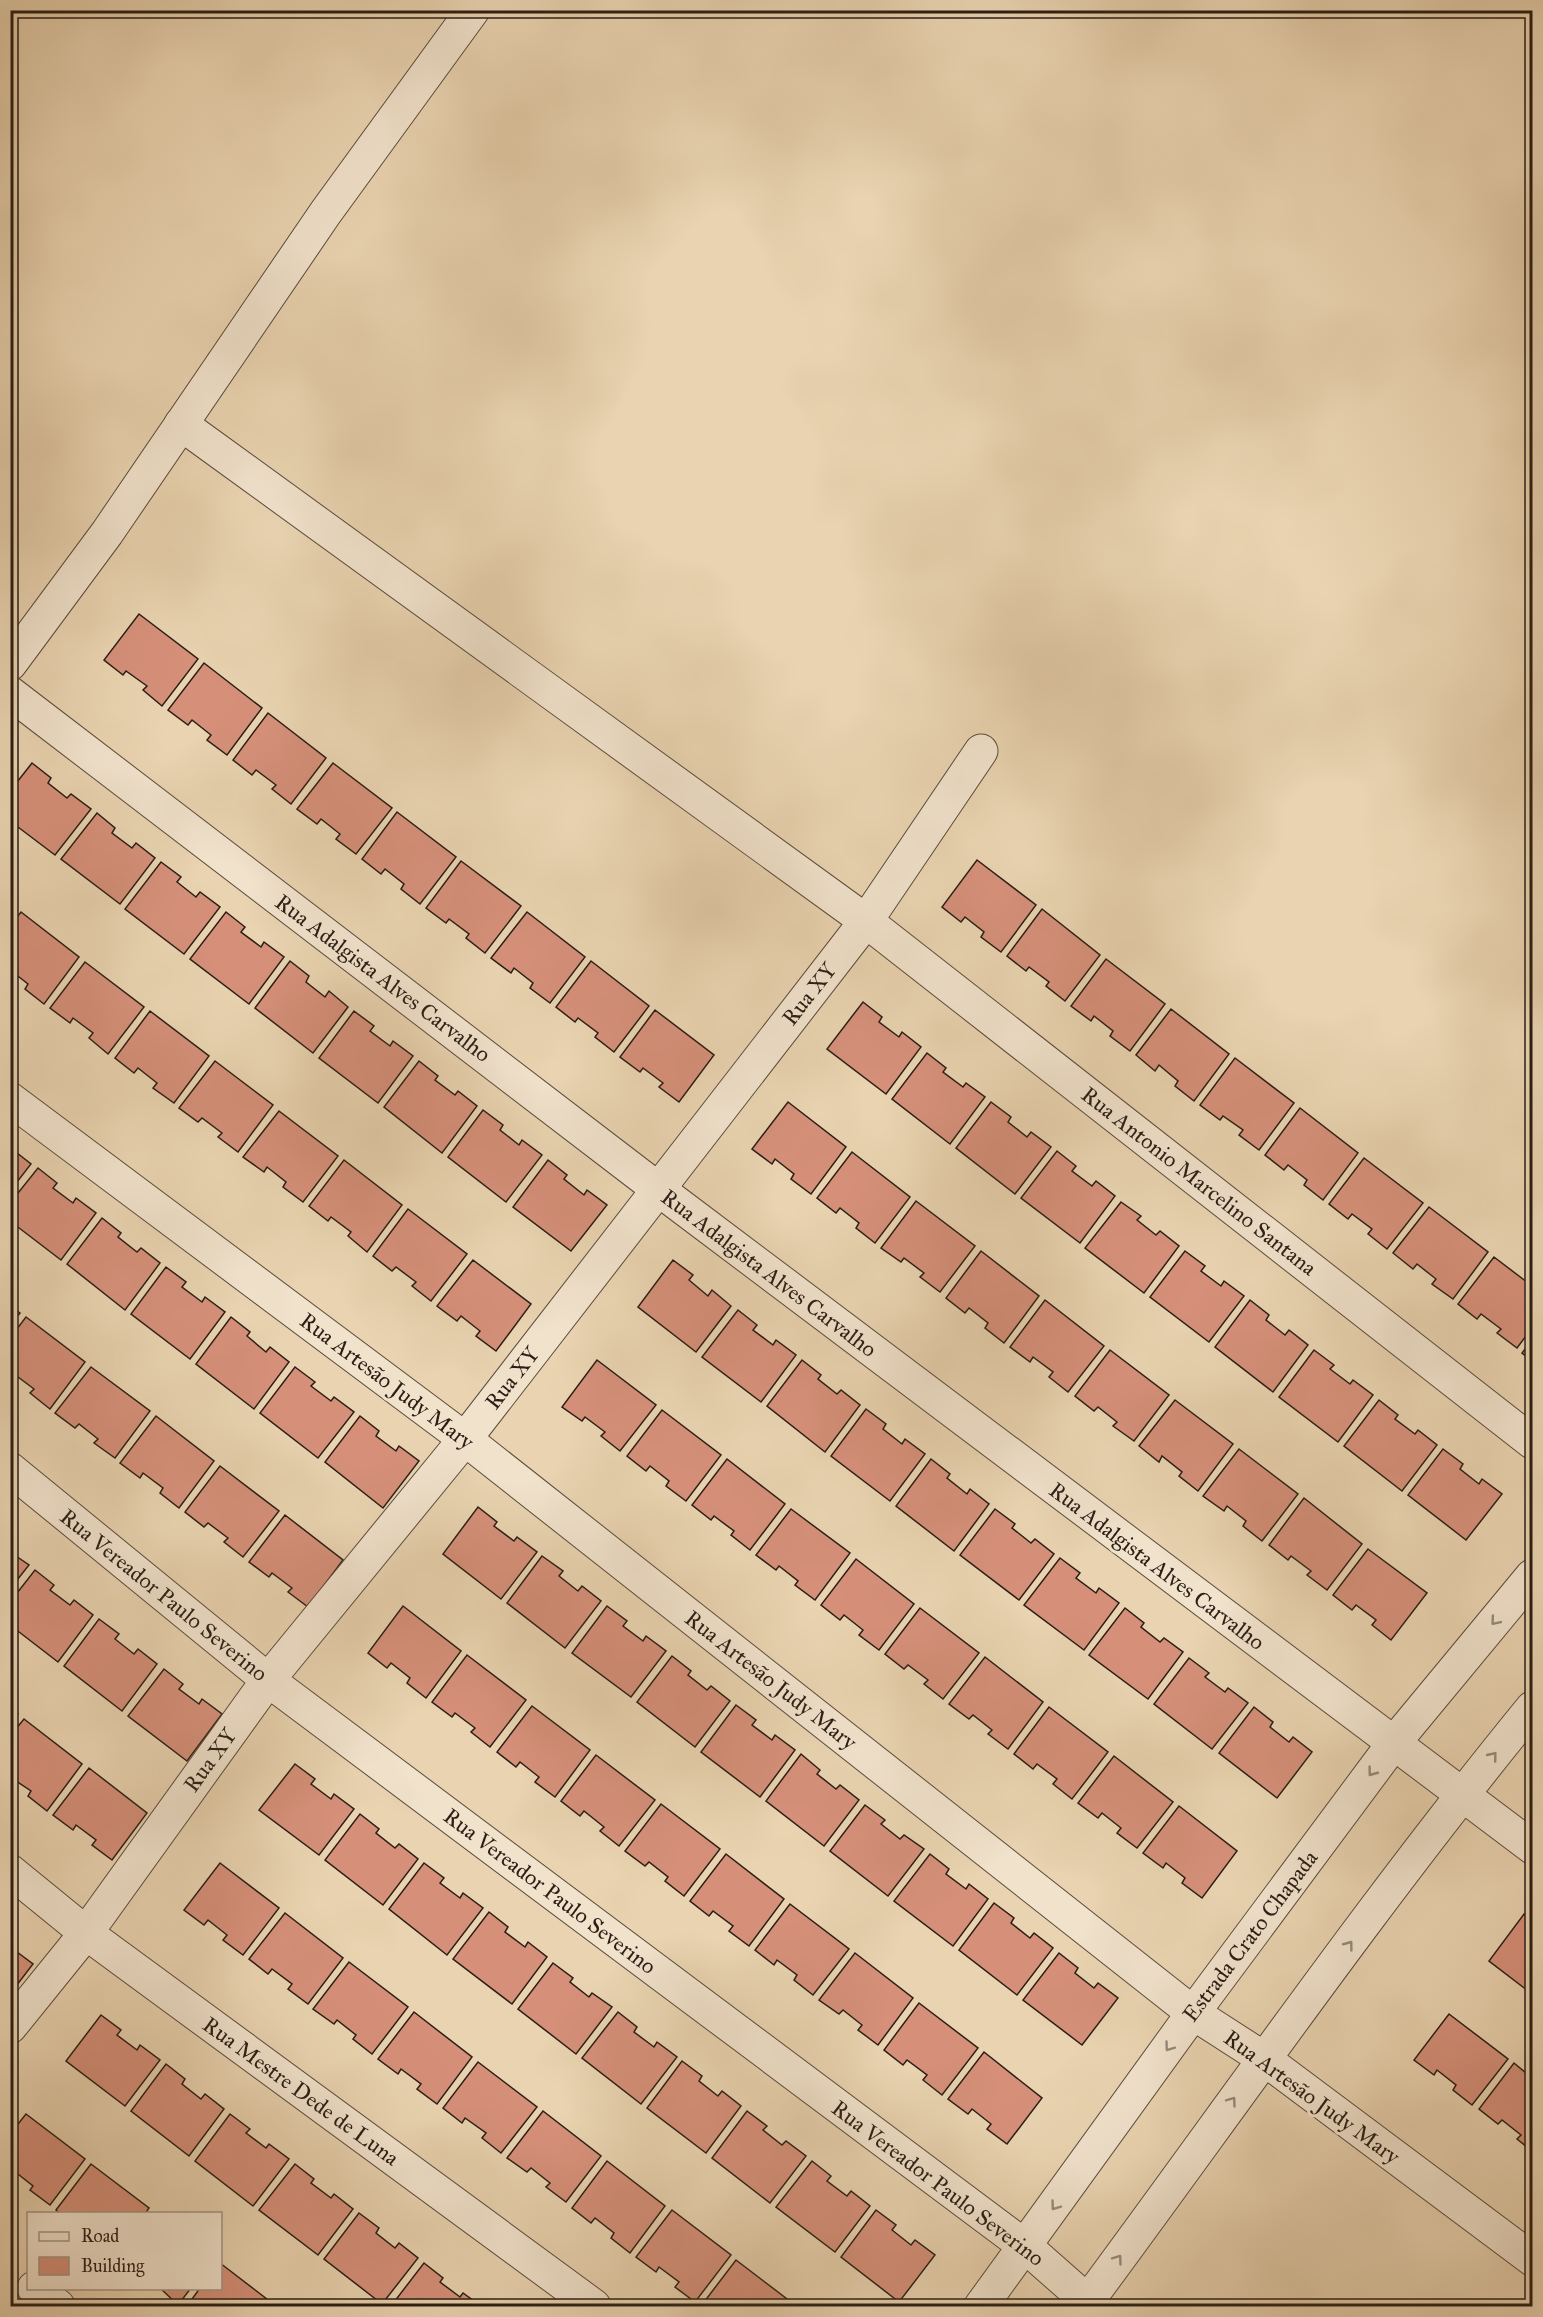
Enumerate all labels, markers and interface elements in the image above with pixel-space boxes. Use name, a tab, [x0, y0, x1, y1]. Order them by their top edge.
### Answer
street label: Rua Adalgista Alves Carvalho	[270, 888, 496, 1068]
street label: Rua XY	[776, 956, 843, 1031]
street label: Rua Antonio Marcelino Santana	[1076, 1081, 1323, 1282]
street label: Rua Adalgista Alves Carvalho	[656, 1183, 882, 1363]
street label: Rua Artesão Judy Mary	[295, 1307, 480, 1456]
street label: Rua XY	[479, 1340, 546, 1415]
street label: Rua Adalgista Alves Carvalho	[1044, 1476, 1270, 1656]
street label: Rua Vereador Paulo Severino	[55, 1503, 273, 1687]
street label: Rua Artesão Judy Mary	[680, 1604, 863, 1756]
one-way arrow	[1491, 1614, 1502, 1625]
street label: Rua XY	[178, 1722, 243, 1797]
one-way arrow	[1485, 1752, 1496, 1763]
one-way arrow	[1368, 1766, 1379, 1777]
street label: Rua Vereador Paulo Severino	[438, 1802, 662, 1980]
street label: Estrada Crato Chapada	[1177, 1844, 1324, 2027]
one-way arrow	[1341, 1940, 1352, 1951]
street label: Rua Mestre Dede de Luna	[198, 2011, 405, 2172]
street label: Rua Artesão Judy Mary	[1219, 2024, 1406, 2170]
one-way arrow	[1165, 2041, 1176, 2052]
street label: Rua Vereador Paulo Severino	[826, 2094, 1050, 2272]
one-way arrow	[1225, 2097, 1236, 2108]
one-way arrow	[1051, 2199, 1062, 2210]
legend	[27, 2212, 222, 2290]
text: Road	[81, 2225, 119, 2247]
text: Building	[81, 2255, 145, 2278]
one-way arrow	[1111, 2255, 1122, 2266]

